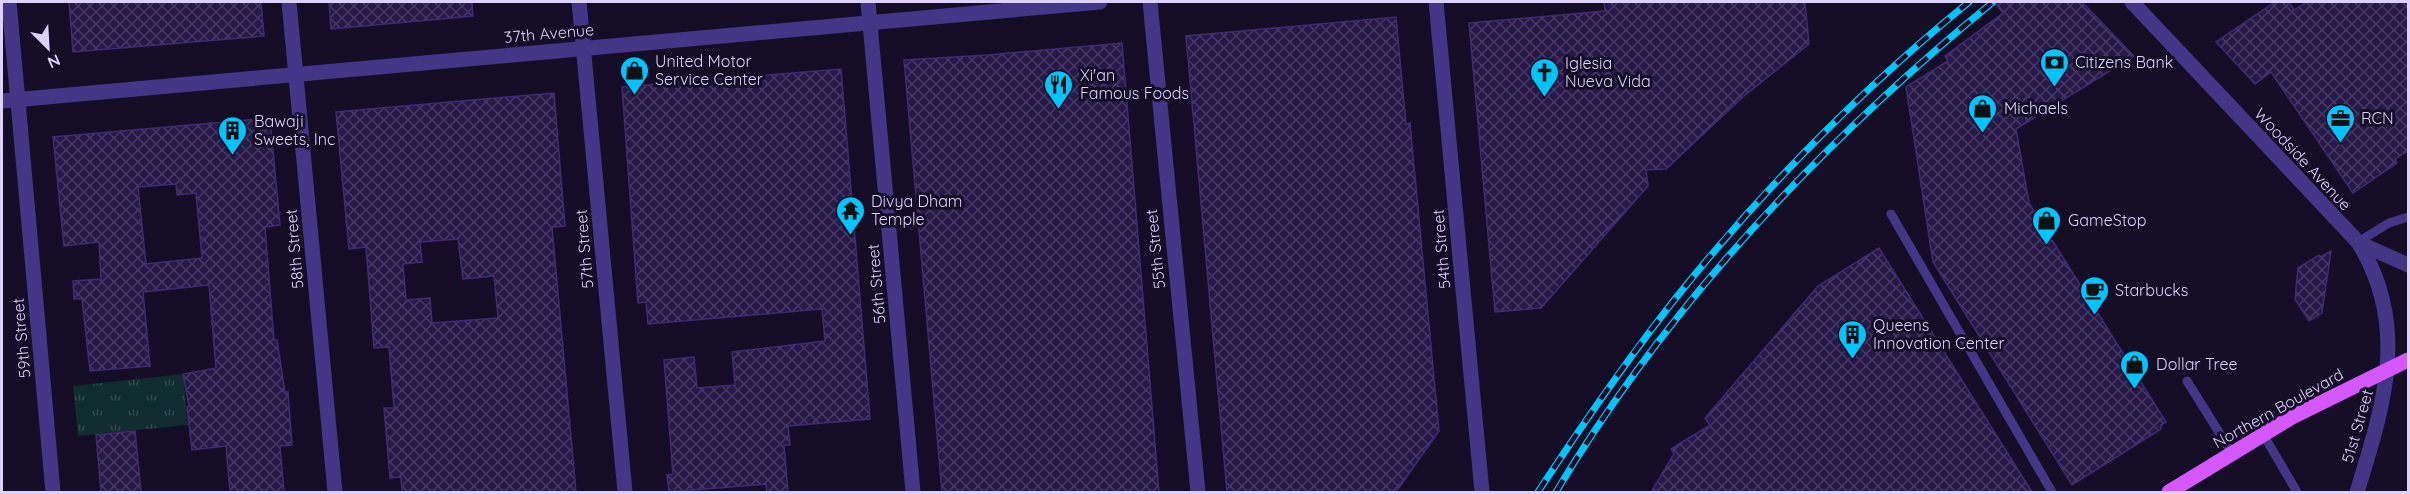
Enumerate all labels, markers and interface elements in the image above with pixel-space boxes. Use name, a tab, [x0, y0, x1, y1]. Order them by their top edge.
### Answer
north arrow	[18, 18, 78, 78]
street label: 37th Avenue	[503, 19, 595, 47]
bank icon: Citizens Bank	[2038, 46, 2070, 88]
text: N	[45, 50, 64, 73]
place label: United Motor Service Center	[655, 51, 763, 89]
place label: Citizens Bank	[2075, 52, 2173, 72]
place label: Iglesia Nueva Vida	[1565, 53, 1651, 91]
shop icon: United Motor Service Center	[618, 54, 650, 96]
church icon: Iglesia Nueva Vida	[1528, 56, 1560, 98]
place label: Xi'an Famous Foods	[1080, 65, 1189, 103]
restaurant icon: Xi'an Famous Foods	[1043, 68, 1075, 110]
shop icon: Michaels	[1967, 92, 1999, 134]
place label: Michaels	[2004, 98, 2068, 118]
office icon: RCN	[2324, 102, 2356, 144]
street label: Woodside Avenue	[2250, 104, 2356, 214]
place label: RCN	[2361, 108, 2394, 128]
place label: Bawaji Sweets, Inc	[254, 111, 335, 149]
building icon: Bawaji Sweets, Inc	[217, 114, 249, 156]
place label: Divya Dham Temple	[871, 191, 962, 229]
temple icon: Divya Dham Temple	[834, 194, 866, 236]
shop icon: GameStop	[2031, 204, 2063, 246]
street label: 58th Street	[281, 208, 307, 290]
street label: 55th Street	[1141, 208, 1169, 290]
street label: 54th Street	[1428, 208, 1454, 290]
street label: 57th Street	[571, 209, 597, 289]
place label: GameStop	[2068, 210, 2146, 230]
street label: 56th Street	[863, 243, 889, 325]
cafe icon: Starbucks	[2078, 274, 2110, 316]
place label: Starbucks	[2115, 280, 2188, 300]
street label: 59th Street	[8, 297, 34, 379]
place label: Queens Innovation Center	[1873, 315, 2005, 353]
building icon: Queens Innovation Center	[1836, 318, 1868, 360]
shop icon: Dollar Tree	[2119, 348, 2151, 390]
place label: Dollar Tree	[2156, 354, 2237, 374]
street label: Northern Boulevard	[2209, 364, 2347, 452]
street label: 51st Street	[2337, 387, 2377, 465]

